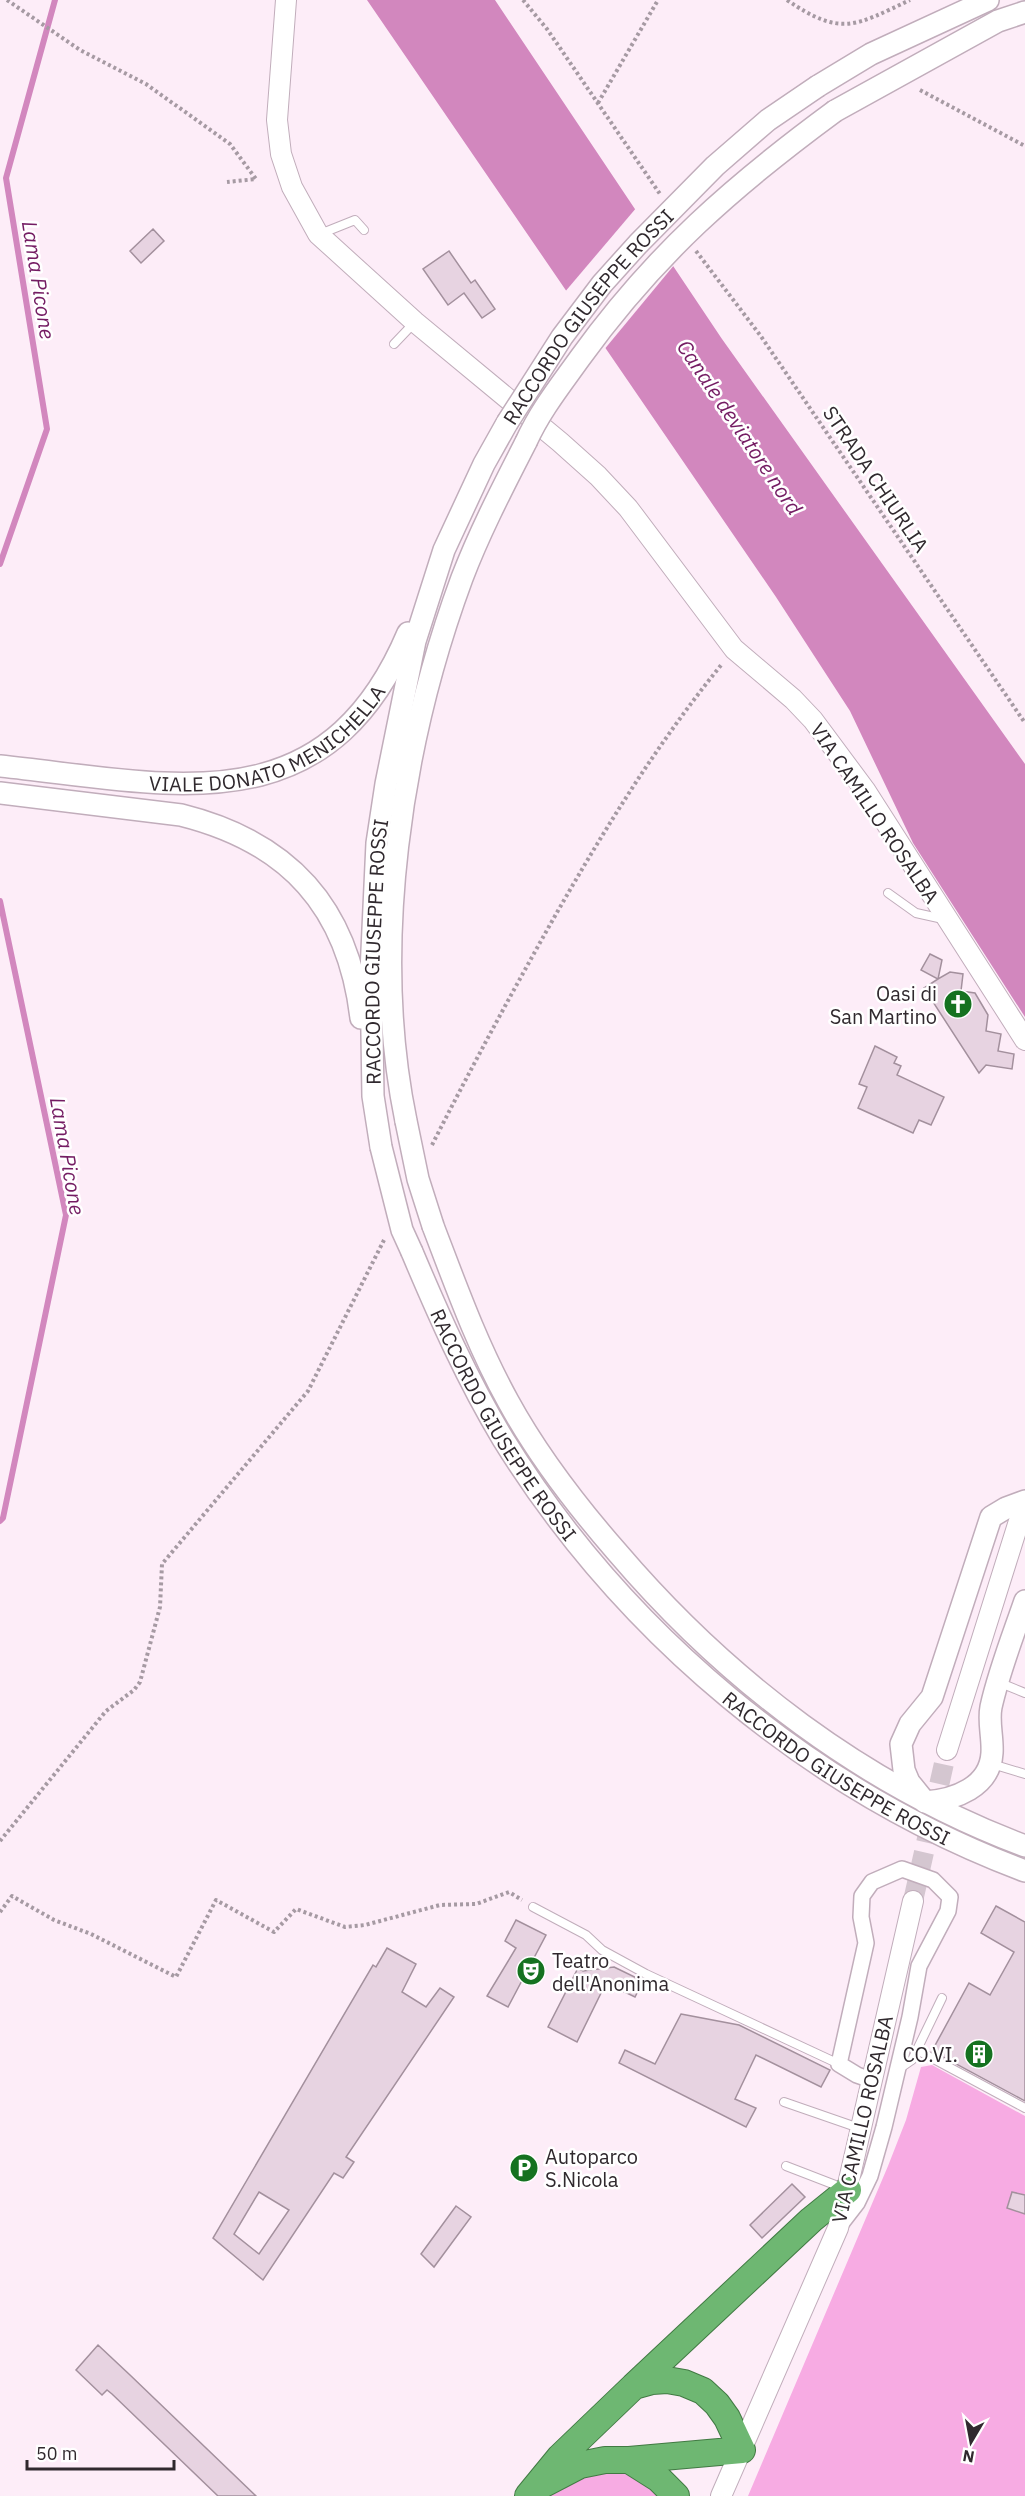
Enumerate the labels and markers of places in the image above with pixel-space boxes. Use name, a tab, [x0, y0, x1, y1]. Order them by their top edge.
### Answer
place label: Oasi di San Martino	[830, 980, 937, 1030]
church icon: Oasi di San Martino	[942, 988, 974, 1020]
place label: Teatro dell'Anonima	[552, 1947, 669, 1997]
theatre icon: Teatro dell'Anonima	[515, 1955, 547, 1987]
building icon: CO.VI.	[963, 2038, 995, 2070]
place label: CO.VI.	[902, 2041, 958, 2068]
place label: Autoparco S.Nicola	[545, 2143, 638, 2193]
parking icon: Autoparco S.Nicola	[508, 2152, 540, 2184]

